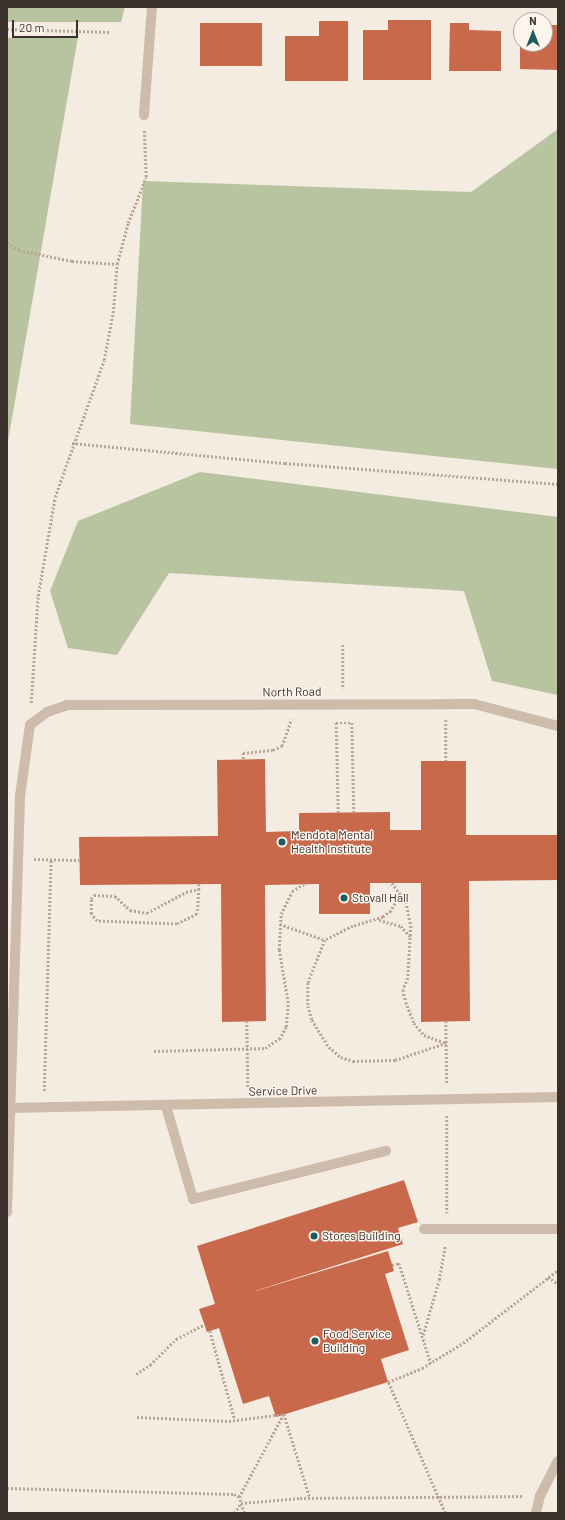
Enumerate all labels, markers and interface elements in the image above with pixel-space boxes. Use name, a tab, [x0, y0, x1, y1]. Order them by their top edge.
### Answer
scale bar	[14, 12, 80, 38]
north arrow	[513, 12, 553, 52]
text: N	[529, 14, 537, 27]
text: 20 m	[19, 20, 45, 34]
street label: North Road	[262, 684, 322, 700]
place label: Mendota Mental Health Institute	[291, 828, 373, 856]
marker: Mendota Mental Health Institute	[276, 836, 288, 848]
place label: Stovall Hall	[352, 891, 409, 905]
marker: Stovall Hall	[339, 893, 349, 903]
street label: Service Drive	[249, 1083, 317, 1099]
place label: Stores Building	[322, 1229, 401, 1243]
marker: Stores Building	[309, 1231, 319, 1241]
place label: Food Service Building	[323, 1327, 391, 1355]
marker: Food Service Building	[310, 1336, 320, 1346]

